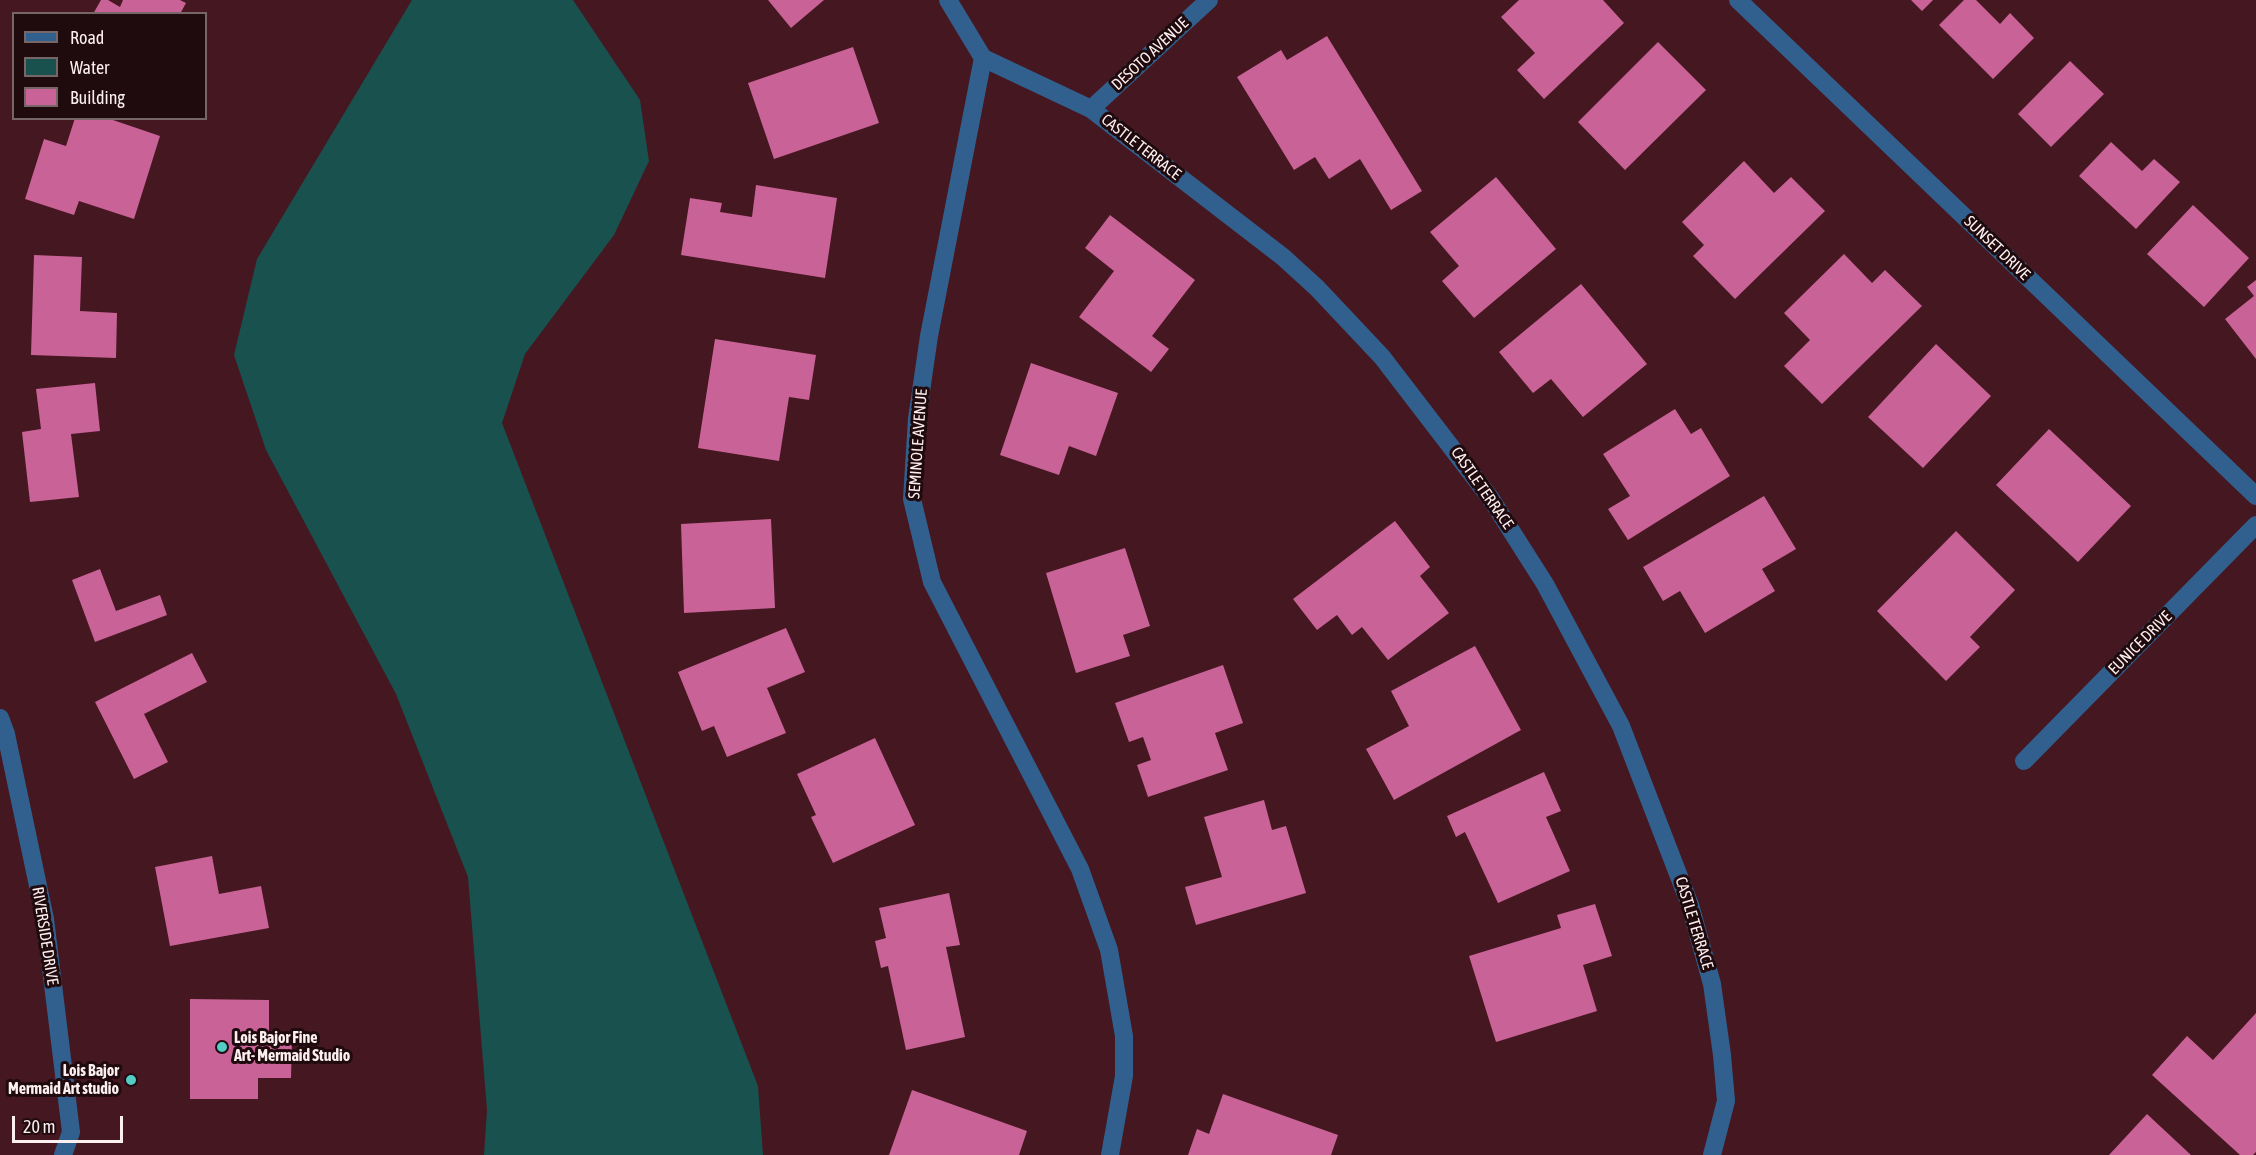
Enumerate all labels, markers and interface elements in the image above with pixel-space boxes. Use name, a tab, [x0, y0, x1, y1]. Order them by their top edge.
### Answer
legend	[12, 12, 207, 120]
street label: DESOTO AVENUE	[1108, 14, 1192, 94]
text: Road	[70, 27, 104, 48]
text: Water	[70, 57, 109, 78]
text: Building	[70, 87, 125, 108]
street label: CASTLE TERRACE	[1097, 110, 1185, 184]
street label: SUNSET DRIVE	[1960, 212, 2034, 284]
street label: SEMINOLE AVENUE	[905, 388, 931, 500]
street label: CASTLE TERRACE	[1447, 443, 1517, 533]
street label: EUNICE DRIVE	[2104, 607, 2176, 679]
street label: CASTLE TERRACE	[1671, 874, 1717, 972]
street label: RIVERSIDE DRIVE	[28, 886, 62, 986]
place label: Lois Bajor Fine Art- Mermaid Studio	[234, 1028, 350, 1066]
marker: Lois Bajor Fine Art- Mermaid Studio	[215, 1040, 229, 1054]
place label: Lois Bajor Mermaid Art studio	[8, 1061, 119, 1099]
marker: Lois Bajor Mermaid Art studio	[124, 1073, 138, 1087]
scale bar	[15, 1104, 126, 1142]
text: 20 m	[23, 1116, 55, 1137]

